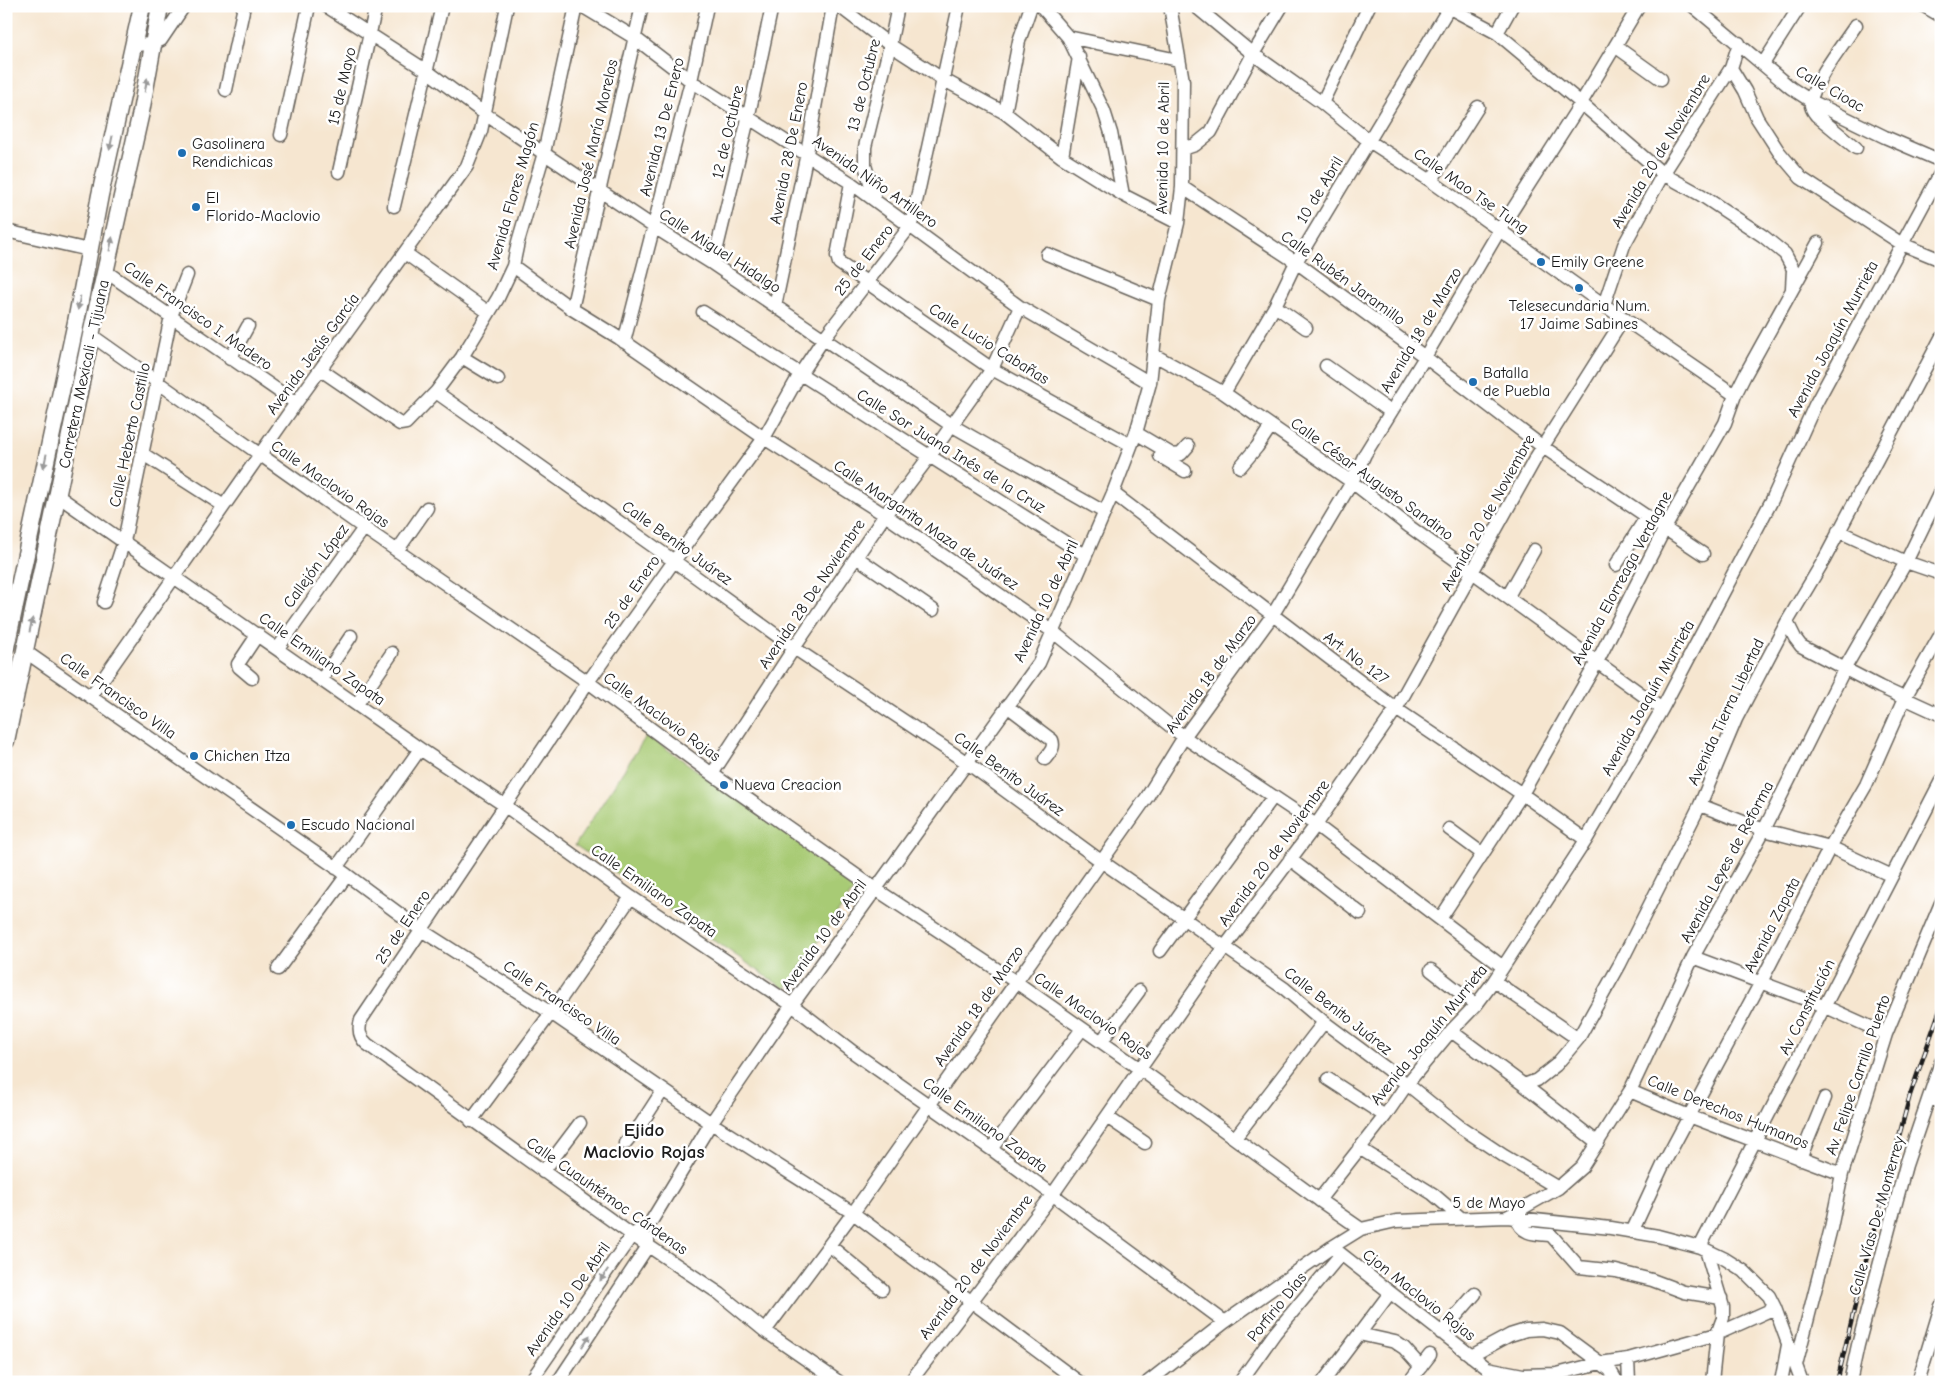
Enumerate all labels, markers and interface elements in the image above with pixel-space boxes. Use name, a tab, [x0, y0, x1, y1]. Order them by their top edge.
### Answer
street label: 13 de Octubre	[844, 37, 884, 133]
street label: 15 de Mayo	[324, 45, 360, 127]
street label: Avenida 13 De Enero	[636, 56, 688, 198]
street label: Avenida José María Morelos	[560, 57, 622, 250]
street label: Calle Cioac	[1792, 62, 1868, 116]
street label: Avenida 20 de Noviembre	[1608, 71, 1714, 231]
one-way arrow	[142, 76, 150, 92]
street label: Avenida 28 De Enero	[766, 80, 812, 226]
street label: Avenida 10 de Abril	[1153, 81, 1173, 215]
street label: 12 de Octubre	[709, 84, 747, 180]
street label: Avenida Flores Magón	[483, 120, 543, 272]
street label: Avenida Niño Artillero	[809, 132, 941, 232]
place label: Gasolinera Rendichicas	[192, 135, 273, 171]
one-way arrow	[107, 136, 115, 151]
street label: Calle Mao Tse Tung	[1410, 145, 1532, 237]
marker: Gasolinera Rendichicas	[176, 147, 188, 159]
street label: 10 de Abril	[1293, 153, 1347, 227]
place label: El Florido-Maclovio	[206, 189, 321, 225]
marker: El Florido-Maclovio	[190, 201, 202, 213]
street label: Calle Miguel Hidalgo	[656, 205, 784, 297]
street label: 25 de Enero	[831, 221, 897, 299]
street label: Calle Rubén Jaramillo	[1277, 227, 1409, 329]
one-way arrow	[107, 236, 115, 251]
place label: Emily Greene	[1551, 253, 1644, 271]
marker: Emily Greene	[1535, 256, 1547, 268]
street label: Calle Francisco I. Madero	[120, 258, 276, 374]
street label: Avenida Joaquín Murrieta	[1784, 258, 1882, 420]
street label: Avenida 18 de Marzo	[1376, 264, 1466, 396]
street label: Carretera Mexicali - Tijuana	[55, 278, 113, 470]
marker: Telesecundaria Num. 17 Jaime Sabines	[1573, 282, 1585, 294]
street label: Avenida Jesús García	[263, 290, 363, 418]
one-way arrow	[75, 295, 83, 311]
place label: Telesecundaria Num. 17 Jaime Sabines	[1509, 297, 1649, 333]
street label: Calle Lucio Cabañas	[926, 300, 1053, 388]
street label: Calle Heberto Castillo	[106, 361, 154, 509]
place label: Batalla de Puebla	[1483, 364, 1550, 400]
marker: Batalla de Puebla	[1467, 376, 1479, 388]
street label: Calle Sor Juana Inés de la Cruz	[853, 385, 1049, 517]
street label: Calle César Augusto Sandino	[1287, 414, 1457, 544]
street label: Avenida 20 de Noviembre	[1437, 431, 1539, 595]
street label: Calle Maclovio Rojas	[267, 436, 393, 532]
one-way arrow	[41, 454, 49, 469]
street label: Calle Margarita Maza de Juárez	[830, 456, 1022, 594]
street label: Avenida Elorreaga Verdagne	[1568, 488, 1676, 668]
street label: Calle Benito Juárez	[618, 497, 736, 589]
street label: Avenida 28 De Noviembre	[755, 516, 869, 672]
street label: Callejón López	[280, 521, 352, 611]
street label: Avenida 10 de Abril	[1010, 537, 1082, 665]
street label: 25 de Enero	[600, 552, 664, 632]
street label: Calle Emiliano Zapata	[256, 609, 388, 709]
street label: Avenida 18 de Marzo	[1162, 611, 1260, 737]
street label: Avenida Joaquín Murrieta	[1598, 617, 1698, 779]
one-way arrow	[27, 618, 35, 633]
street label: Art. No. 127	[1320, 628, 1392, 689]
street label: Avenida Tierra Libertad	[1684, 636, 1768, 788]
street label: Calle Francisco Villa	[56, 649, 180, 743]
street label: Calle Maclovio Rojas	[600, 669, 724, 766]
street label: Calle Benito Juárez	[950, 728, 1068, 820]
place label: Chichen Itza	[204, 747, 290, 765]
marker: Chichen Itza	[188, 750, 200, 762]
place label: Nueva Creacion	[734, 776, 842, 794]
street label: Avenida 20 de Noviembre	[1215, 776, 1333, 930]
street label: Avenida Leyes de Reforma	[1677, 778, 1777, 946]
marker: Nueva Creacion	[718, 779, 730, 791]
place label: Escudo Nacional	[301, 816, 415, 834]
marker: Escudo Nacional	[285, 819, 297, 831]
street label: Calle Emiliano Zapata	[588, 841, 720, 941]
street label: Avenida Zapata	[1740, 874, 1804, 976]
street label: Avenida 10 de Abril	[778, 876, 870, 994]
street label: 25 de Enero	[372, 887, 434, 967]
street label: Avenida 18 de Marzo	[931, 942, 1027, 1070]
street label: Av Constitución	[1775, 956, 1839, 1058]
street label: Calle Francisco Villa	[500, 957, 624, 1049]
street label: Avenida Joaquín Murrieta	[1367, 961, 1491, 1109]
street label: Calle Benito Juárez	[1281, 963, 1395, 1059]
street label: Calle Maclovio Rojas	[1030, 968, 1156, 1064]
street label: Av. Felipe Carrillo Puerto	[1822, 992, 1894, 1158]
street label: Calle Derechos Humanos	[1645, 1071, 1812, 1153]
street label: Calle Emiliano Zapata	[919, 1074, 1051, 1176]
district label: Ejido Maclovio Rojas	[584, 1119, 704, 1163]
street label: Calle Cuauhtémoc Cárdenas	[523, 1133, 691, 1259]
street label: Calle Vías De Monterrey	[1846, 1134, 1909, 1298]
street label: Avenida 20 de Noviembre	[916, 1191, 1036, 1343]
street label: 5 de Mayo	[1453, 1194, 1525, 1212]
street label: Avenida 10 De Abril	[522, 1239, 614, 1359]
street label: Cjon Maclovio Rojas	[1359, 1245, 1479, 1345]
one-way arrow	[599, 1269, 609, 1282]
street label: Porfirio Días	[1244, 1269, 1311, 1345]
one-way arrow	[581, 1335, 591, 1348]

